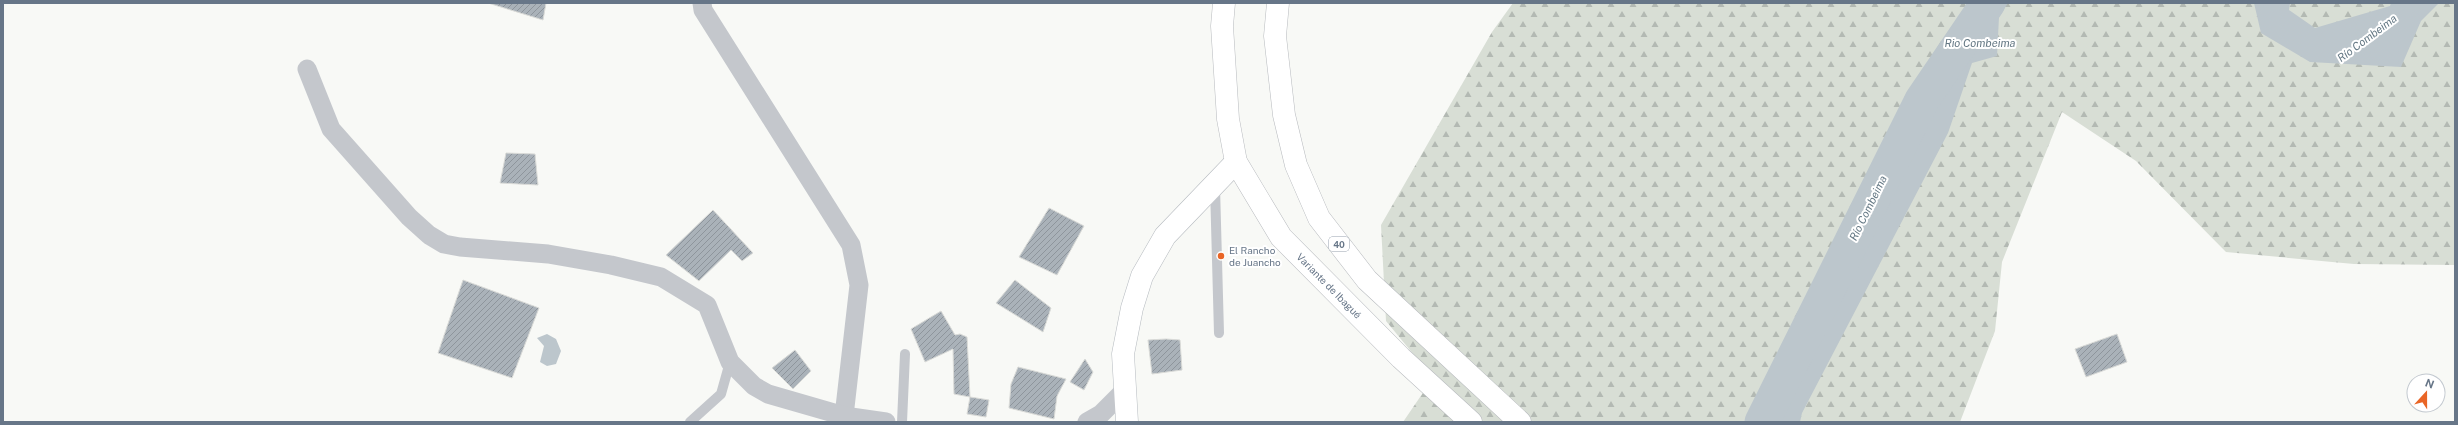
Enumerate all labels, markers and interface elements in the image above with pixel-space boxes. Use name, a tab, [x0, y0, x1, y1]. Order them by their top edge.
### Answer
water label: Río Combeima	[2335, 12, 2399, 64]
water label: Rio Combeima	[1945, 37, 2016, 49]
water label: Río Combeima	[1847, 173, 1889, 242]
road number: 40	[1329, 237, 1349, 251]
place label: El Rancho de Juancho	[1229, 244, 1281, 268]
marker: El Rancho de Juancho	[1216, 251, 1226, 261]
street label: Variante de Ibagué	[1294, 251, 1364, 321]
north arrow	[2406, 373, 2446, 413]
text: N	[2423, 377, 2436, 391]

